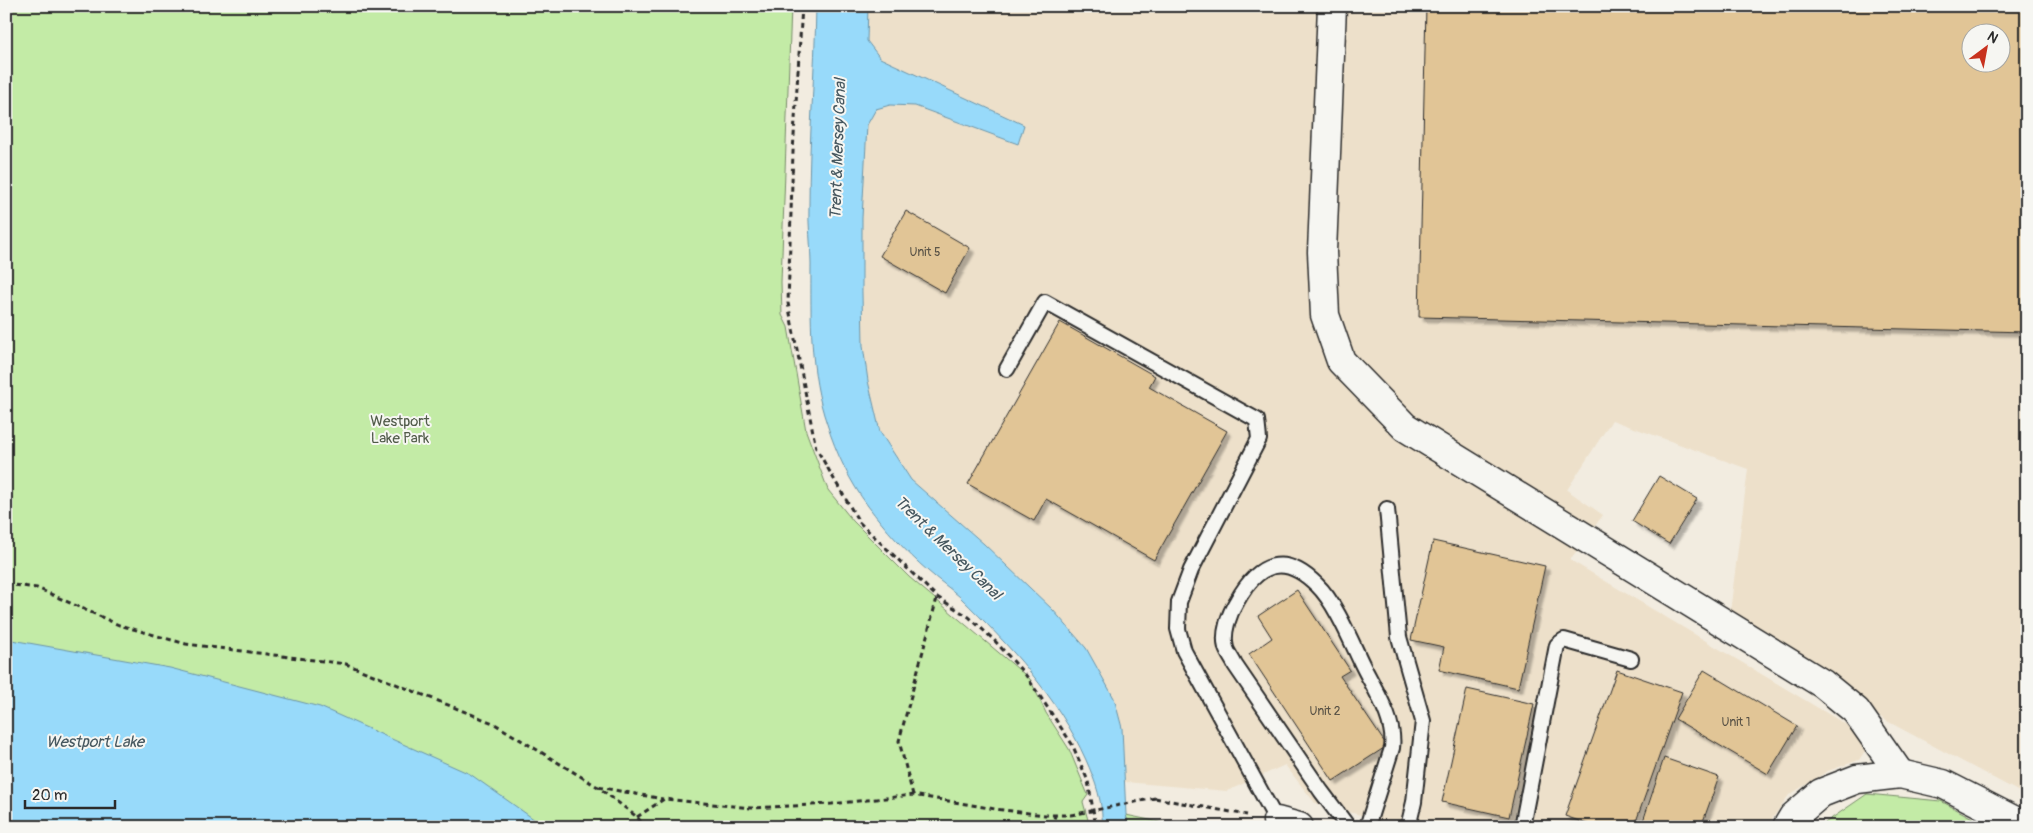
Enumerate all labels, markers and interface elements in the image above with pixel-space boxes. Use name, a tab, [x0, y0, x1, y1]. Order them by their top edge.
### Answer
north arrow	[1960, 22, 2010, 72]
text: N	[1984, 28, 2001, 47]
water label: Trent & Mersey Canal	[826, 76, 851, 220]
house number: Unit 5	[910, 245, 940, 260]
park label: Westport Lake Park	[370, 412, 431, 448]
water label: Trent & Mersey Canal	[890, 492, 1007, 606]
house number: Unit 2	[1309, 704, 1341, 719]
house number: Unit 1	[1721, 715, 1751, 730]
water label: Westport Lake	[46, 732, 146, 752]
scale bar	[25, 778, 115, 810]
text: 20 m	[32, 786, 67, 805]

